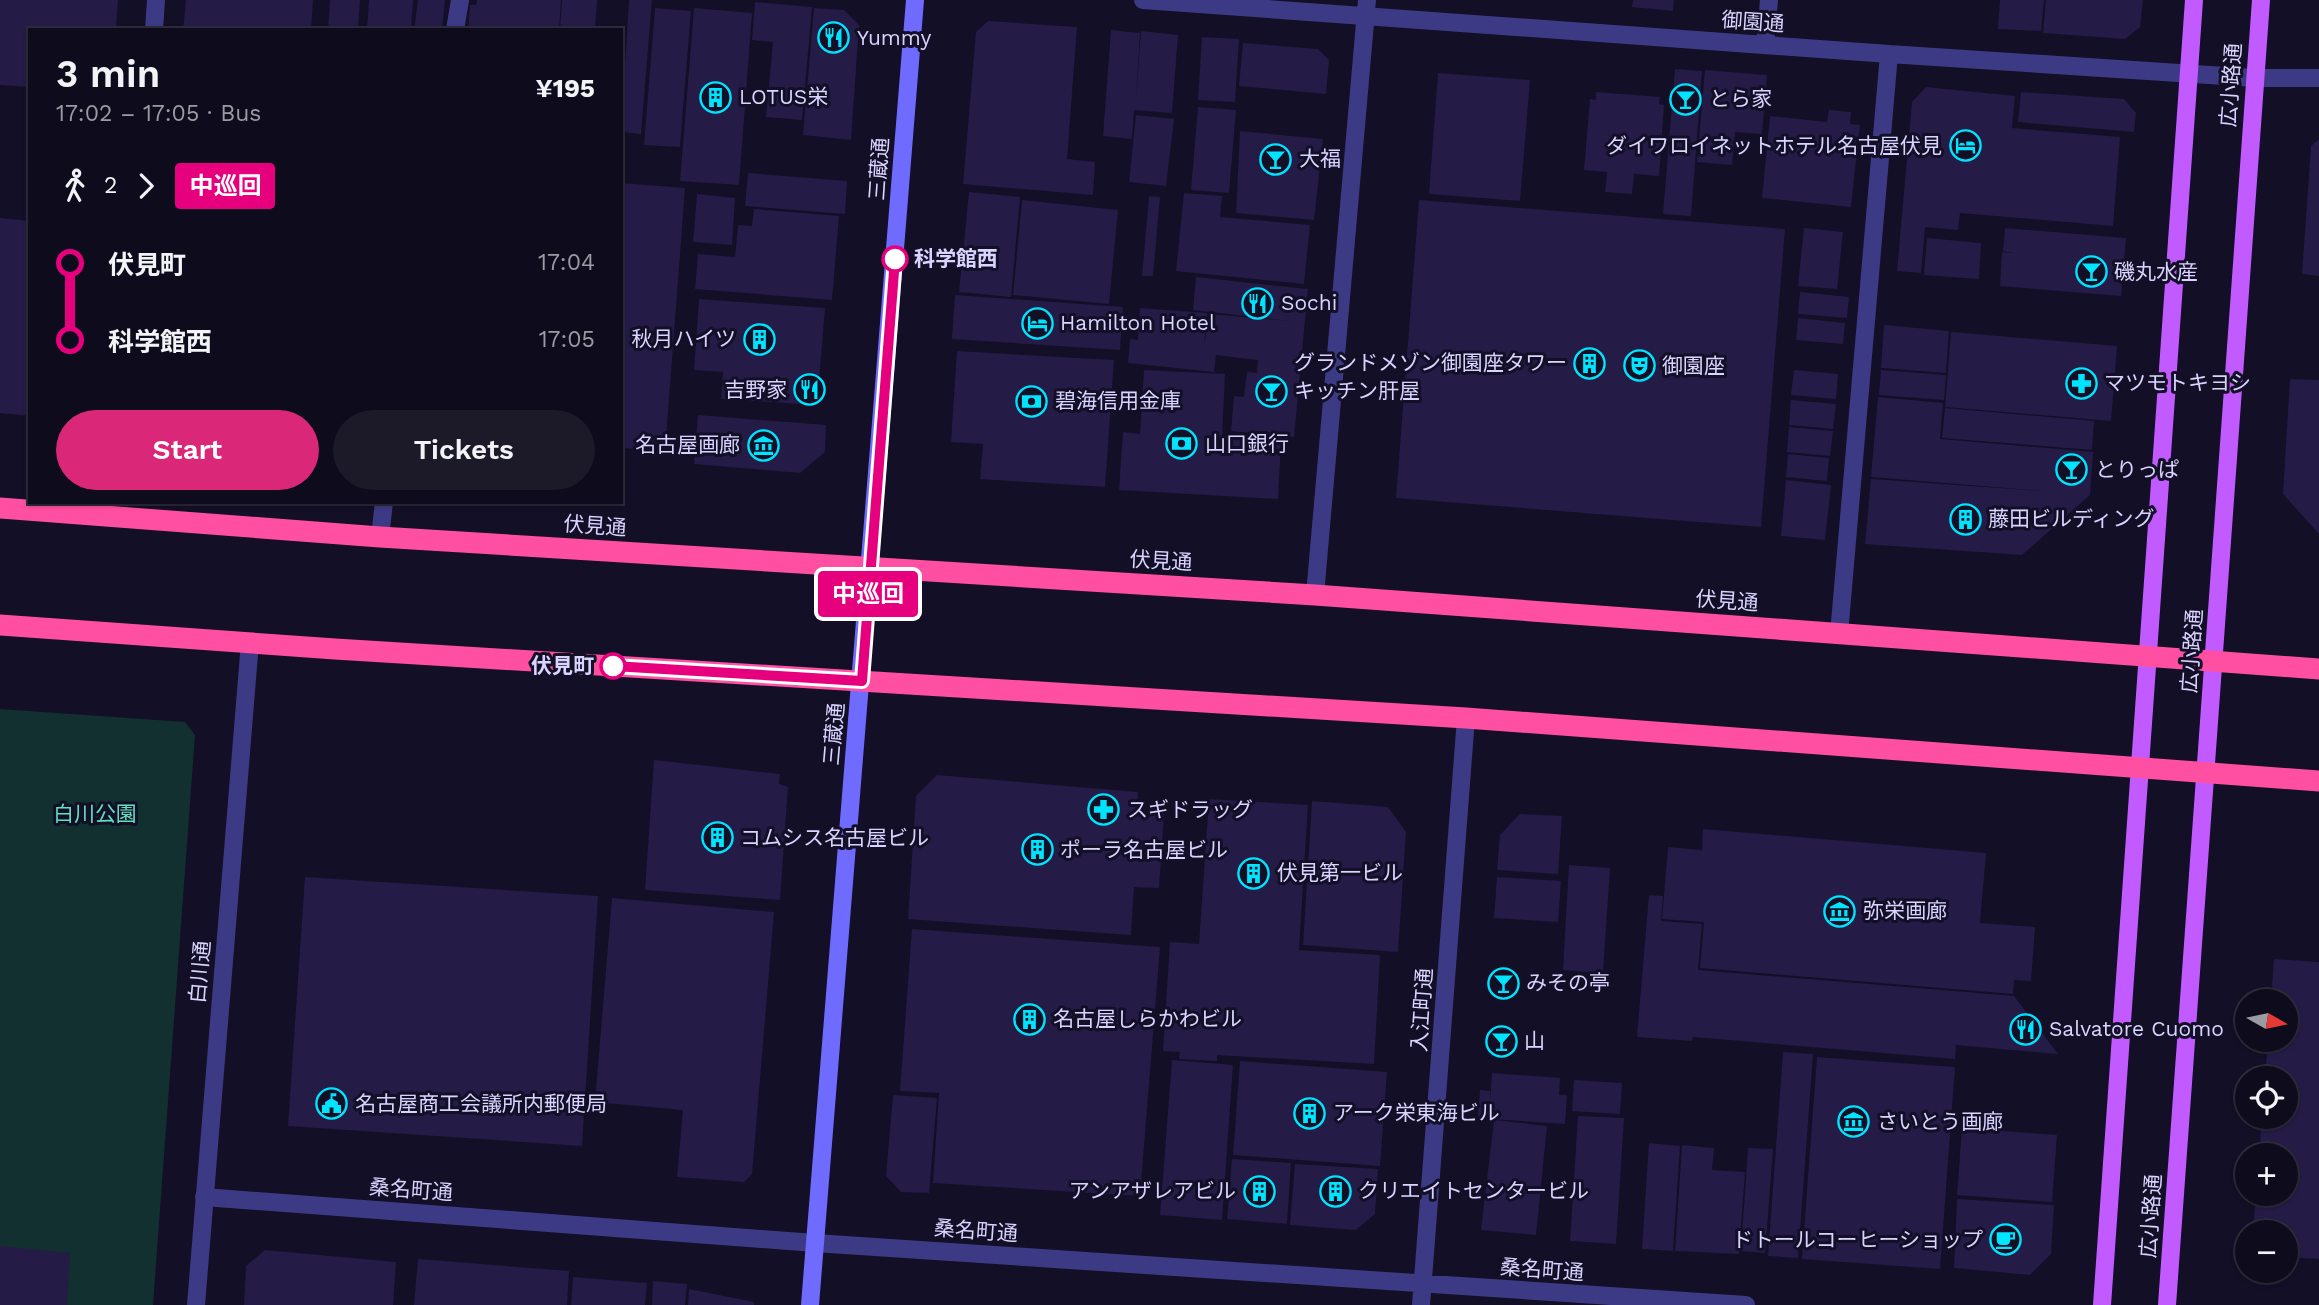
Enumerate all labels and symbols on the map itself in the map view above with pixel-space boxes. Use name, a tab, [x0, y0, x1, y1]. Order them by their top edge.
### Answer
street label: 御園通	[1721, 7, 1785, 36]
restaurant icon: Yummy	[817, 21, 851, 55]
place label: Yummy	[857, 25, 932, 50]
street label: 広小路通	[2215, 42, 2246, 128]
building icon: LOTUS栄	[699, 80, 733, 114]
bar icon: とら家	[1669, 82, 1703, 116]
place label: LOTUS栄	[739, 84, 828, 109]
place label: とら家	[1709, 86, 1772, 111]
hotel icon: ダイワロイネットホテル名古屋伏見	[1948, 129, 1982, 163]
place label: ダイワロイネットホテル名古屋伏見	[1606, 133, 1942, 158]
street label: 三蔵通	[864, 137, 893, 201]
bar icon: 大福	[1259, 142, 1293, 176]
place label: 大福	[1299, 146, 1341, 171]
marker: 科学館西	[882, 246, 908, 272]
place label: 科学館西	[914, 246, 998, 271]
bar icon: 磯丸水産	[2074, 255, 2108, 289]
place label: 磯丸水産	[2114, 259, 2198, 284]
restaurant icon: Sochi	[1241, 286, 1275, 320]
place label: Sochi	[1281, 290, 1337, 315]
hotel icon: Hamilton Hotel	[1020, 306, 1054, 340]
place label: Hamilton Hotel	[1060, 310, 1216, 335]
building icon: 秋月ハイツ	[742, 322, 776, 356]
place label: 秋月ハイツ	[631, 326, 736, 351]
building icon: グランドメゾン御園座タワー	[1573, 346, 1607, 380]
theatre icon: 御園座	[1622, 349, 1656, 383]
place label: グランドメゾン御園座タワー	[1294, 350, 1567, 375]
place label: 御園座	[1662, 353, 1725, 378]
pharmacy icon: マツモトキヨシ	[2064, 366, 2098, 400]
place label: マツモトキヨシ	[2104, 370, 2251, 395]
restaurant icon: 吉野家	[793, 373, 827, 407]
bar icon: キッチン肝屋	[1254, 374, 1288, 408]
place label: 吉野家	[724, 377, 787, 402]
place label: キッチン肝屋	[1294, 378, 1420, 403]
bank icon: 碧海信用金庫	[1015, 384, 1049, 418]
place label: 碧海信用金庫	[1055, 388, 1181, 413]
bank icon: 山口銀行	[1165, 427, 1199, 461]
museum icon: 名古屋画廊	[746, 428, 780, 462]
place label: 山口銀行	[1205, 431, 1289, 456]
place label: 名古屋画廊	[635, 432, 740, 457]
bar icon: とりっぱ	[2055, 453, 2089, 487]
place label: とりっぱ	[2095, 457, 2179, 482]
building icon: 藤田ビルディング	[1948, 502, 1982, 536]
place label: 藤田ビルディング	[1988, 506, 2155, 531]
street label: 伏見通	[563, 511, 627, 540]
street label: 伏見通	[1129, 546, 1193, 575]
line badge: 中巡回	[828, 571, 908, 617]
street label: 伏見通	[1695, 586, 1759, 615]
street label: 広小路通	[2176, 608, 2207, 694]
place label: 伏見町	[531, 653, 594, 678]
marker: 伏見町	[600, 653, 626, 679]
street label: 三蔵通	[818, 701, 849, 766]
pharmacy icon: スギドラッグ	[1087, 793, 1121, 827]
place label: スギドラッグ	[1127, 797, 1253, 822]
park label: 白川公園	[53, 801, 137, 826]
building icon: コムシス名古屋ビル	[700, 821, 734, 855]
place label: コムシス名古屋ビル	[740, 825, 929, 850]
building icon: ポーラ名古屋ビル	[1020, 833, 1054, 867]
place label: ポーラ名古屋ビル	[1060, 837, 1228, 862]
building icon: 伏見第一ビル	[1237, 856, 1271, 890]
place label: 伏見第一ビル	[1277, 860, 1403, 885]
museum icon: 弥栄画廊	[1823, 894, 1857, 928]
place label: 弥栄画廊	[1863, 898, 1947, 923]
street label: 白川通	[184, 939, 215, 1004]
bar icon: みその亭	[1486, 966, 1520, 1000]
street label: 入江町通	[1406, 967, 1437, 1053]
place label: みその亭	[1526, 970, 1610, 995]
north arrow	[2235, 989, 2298, 1052]
building icon: 名古屋しらかわビル	[1013, 1002, 1047, 1036]
place label: 名古屋しらかわビル	[1053, 1006, 1242, 1031]
restaurant icon: Salvatore Cuomo	[2009, 1012, 2043, 1046]
place label: Salvatore Cuomo	[2049, 1016, 2224, 1041]
bar icon: 山	[1484, 1024, 1518, 1058]
place label: 山	[1524, 1028, 1545, 1053]
public building icon: 名古屋商工会議所内郵便局	[315, 1087, 349, 1121]
place label: 名古屋商工会議所内郵便局	[355, 1091, 607, 1116]
building icon: アーク栄東海ビル	[1293, 1096, 1327, 1130]
place label: アーク栄東海ビル	[1333, 1100, 1500, 1125]
museum icon: さいとう画廊	[1837, 1105, 1871, 1139]
place label: さいとう画廊	[1877, 1109, 2003, 1134]
street label: 広小路通	[2135, 1173, 2166, 1259]
street label: 桑名町通	[368, 1174, 454, 1205]
building icon: アンアザレアビル	[1242, 1174, 1276, 1208]
building icon: クリエイトセンタービル	[1318, 1174, 1352, 1208]
place label: アンアザレアビル	[1069, 1178, 1236, 1203]
place label: クリエイトセンタービル	[1358, 1178, 1589, 1203]
street label: 桑名町通	[933, 1215, 1019, 1246]
cafe icon: ドトールコーヒーショップ	[1989, 1223, 2023, 1257]
place label: ドトールコーヒーショップ	[1732, 1227, 1983, 1252]
street label: 桑名町通	[1499, 1254, 1585, 1285]

